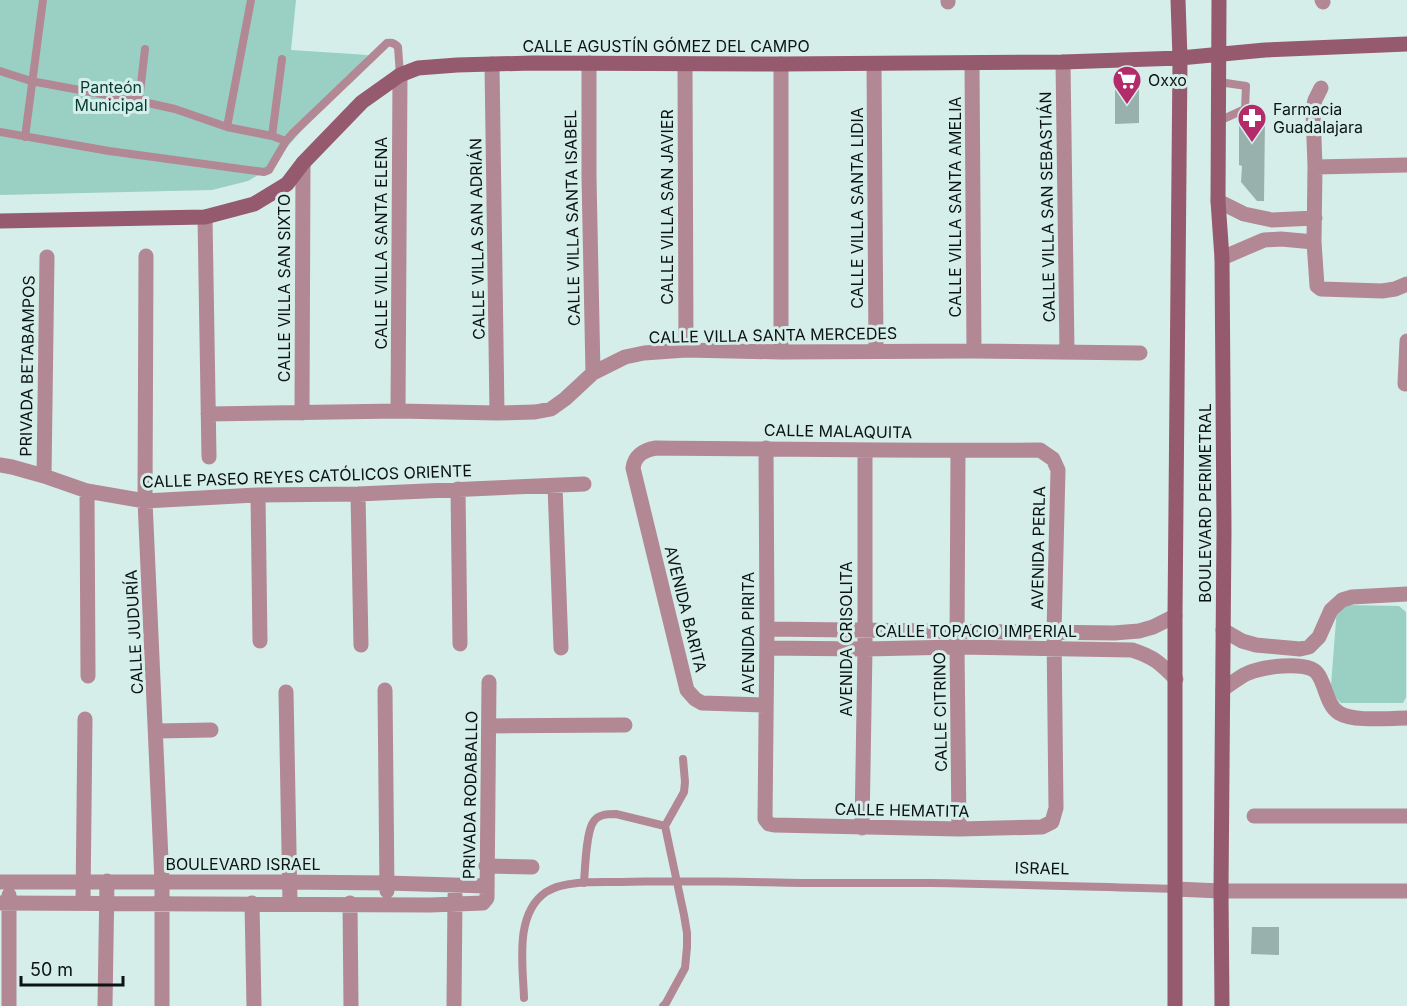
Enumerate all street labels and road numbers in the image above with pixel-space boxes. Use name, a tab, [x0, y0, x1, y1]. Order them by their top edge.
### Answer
street label: CALLE AGUSTÍN GÓMEZ DEL CAMPO	[522, 36, 810, 56]
street label: CALLE VILLA SAN SEBASTIÁN	[1035, 91, 1059, 323]
street label: CALLE VILLA SANTA AMELIA	[945, 97, 965, 317]
street label: CALLE VILLA SANTA LIDIA	[847, 107, 867, 309]
street label: CALLE VILLA SAN JAVIER	[657, 109, 677, 305]
street label: CALLE VILLA SANTA ISABEL	[560, 110, 584, 326]
street label: CALLE VILLA SANTA ELENA	[371, 137, 391, 349]
street label: CALLE VILLA SAN ADRIÁN	[465, 138, 489, 340]
street label: CALLE VILLA SAN SIXTO	[274, 194, 294, 382]
street label: PRIVADA BETABAMPOS	[15, 275, 39, 457]
street label: CALLE VILLA SANTA MERCEDES	[649, 323, 897, 347]
street label: BOULEVARD PERIMETRAL	[1195, 403, 1215, 603]
street label: CALLE MALAQUITA	[764, 420, 912, 442]
street label: CALLE PASEO REYES CATÓLICOS ORIENTE	[142, 460, 472, 492]
street label: AVENIDA PERLA	[1027, 486, 1049, 610]
street label: AVENIDA BARITA	[661, 544, 711, 674]
street label: AVENIDA CRISOLITA	[836, 561, 856, 717]
street label: CALLE JUDURÍA	[121, 569, 147, 695]
street label: AVENIDA PIRITA	[738, 572, 758, 694]
street label: CALLE TOPACIO IMPERIAL	[875, 621, 1077, 641]
street label: CALLE CITRINO	[929, 652, 951, 772]
street label: PRIVADA RODABALLO	[459, 711, 481, 879]
street label: CALLE HEMATITA	[834, 799, 970, 821]
street label: BOULEVARD ISRAEL	[165, 854, 321, 874]
street label: ISRAEL	[1015, 858, 1069, 878]

